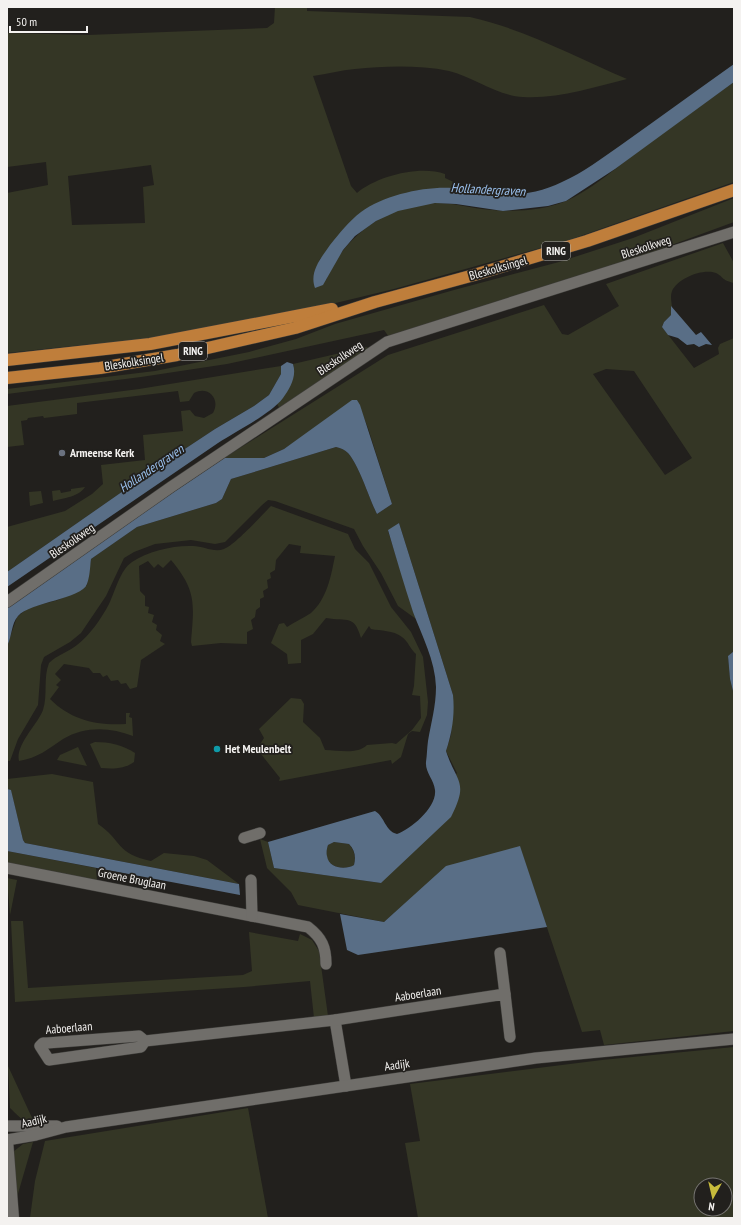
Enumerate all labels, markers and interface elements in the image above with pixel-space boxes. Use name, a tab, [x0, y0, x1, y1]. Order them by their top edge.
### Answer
scale bar	[10, 8, 87, 34]
text: 50 m	[16, 14, 37, 29]
water label: Hollandergraven	[450, 179, 527, 200]
street label: Bleskolkweg	[619, 231, 673, 262]
road number: RING	[542, 242, 570, 260]
street label: Bleskolksingel	[467, 252, 529, 283]
street label: Bleskolkweg	[314, 337, 365, 378]
road number: RING	[179, 342, 207, 360]
street label: Bleskolksingel	[103, 349, 165, 374]
water label: Hollandergraven	[116, 440, 188, 496]
place label: Armeense Kerk	[69, 445, 134, 460]
marker: Armeense Kerk	[57, 448, 67, 458]
street label: Bleskolkweg	[46, 520, 97, 562]
place label: Het Meulenbelt	[225, 741, 292, 756]
marker: Het Meulenbelt	[212, 744, 222, 754]
street label: Groene Bruglaan	[97, 865, 167, 892]
street label: Aaboerlaan	[394, 982, 442, 1005]
street label: Aaboerlaan	[45, 1018, 93, 1037]
street label: Aadijk	[383, 1055, 411, 1074]
street label: Aadijk	[20, 1110, 48, 1131]
north arrow	[693, 1177, 733, 1217]
text: N	[708, 1200, 716, 1214]

